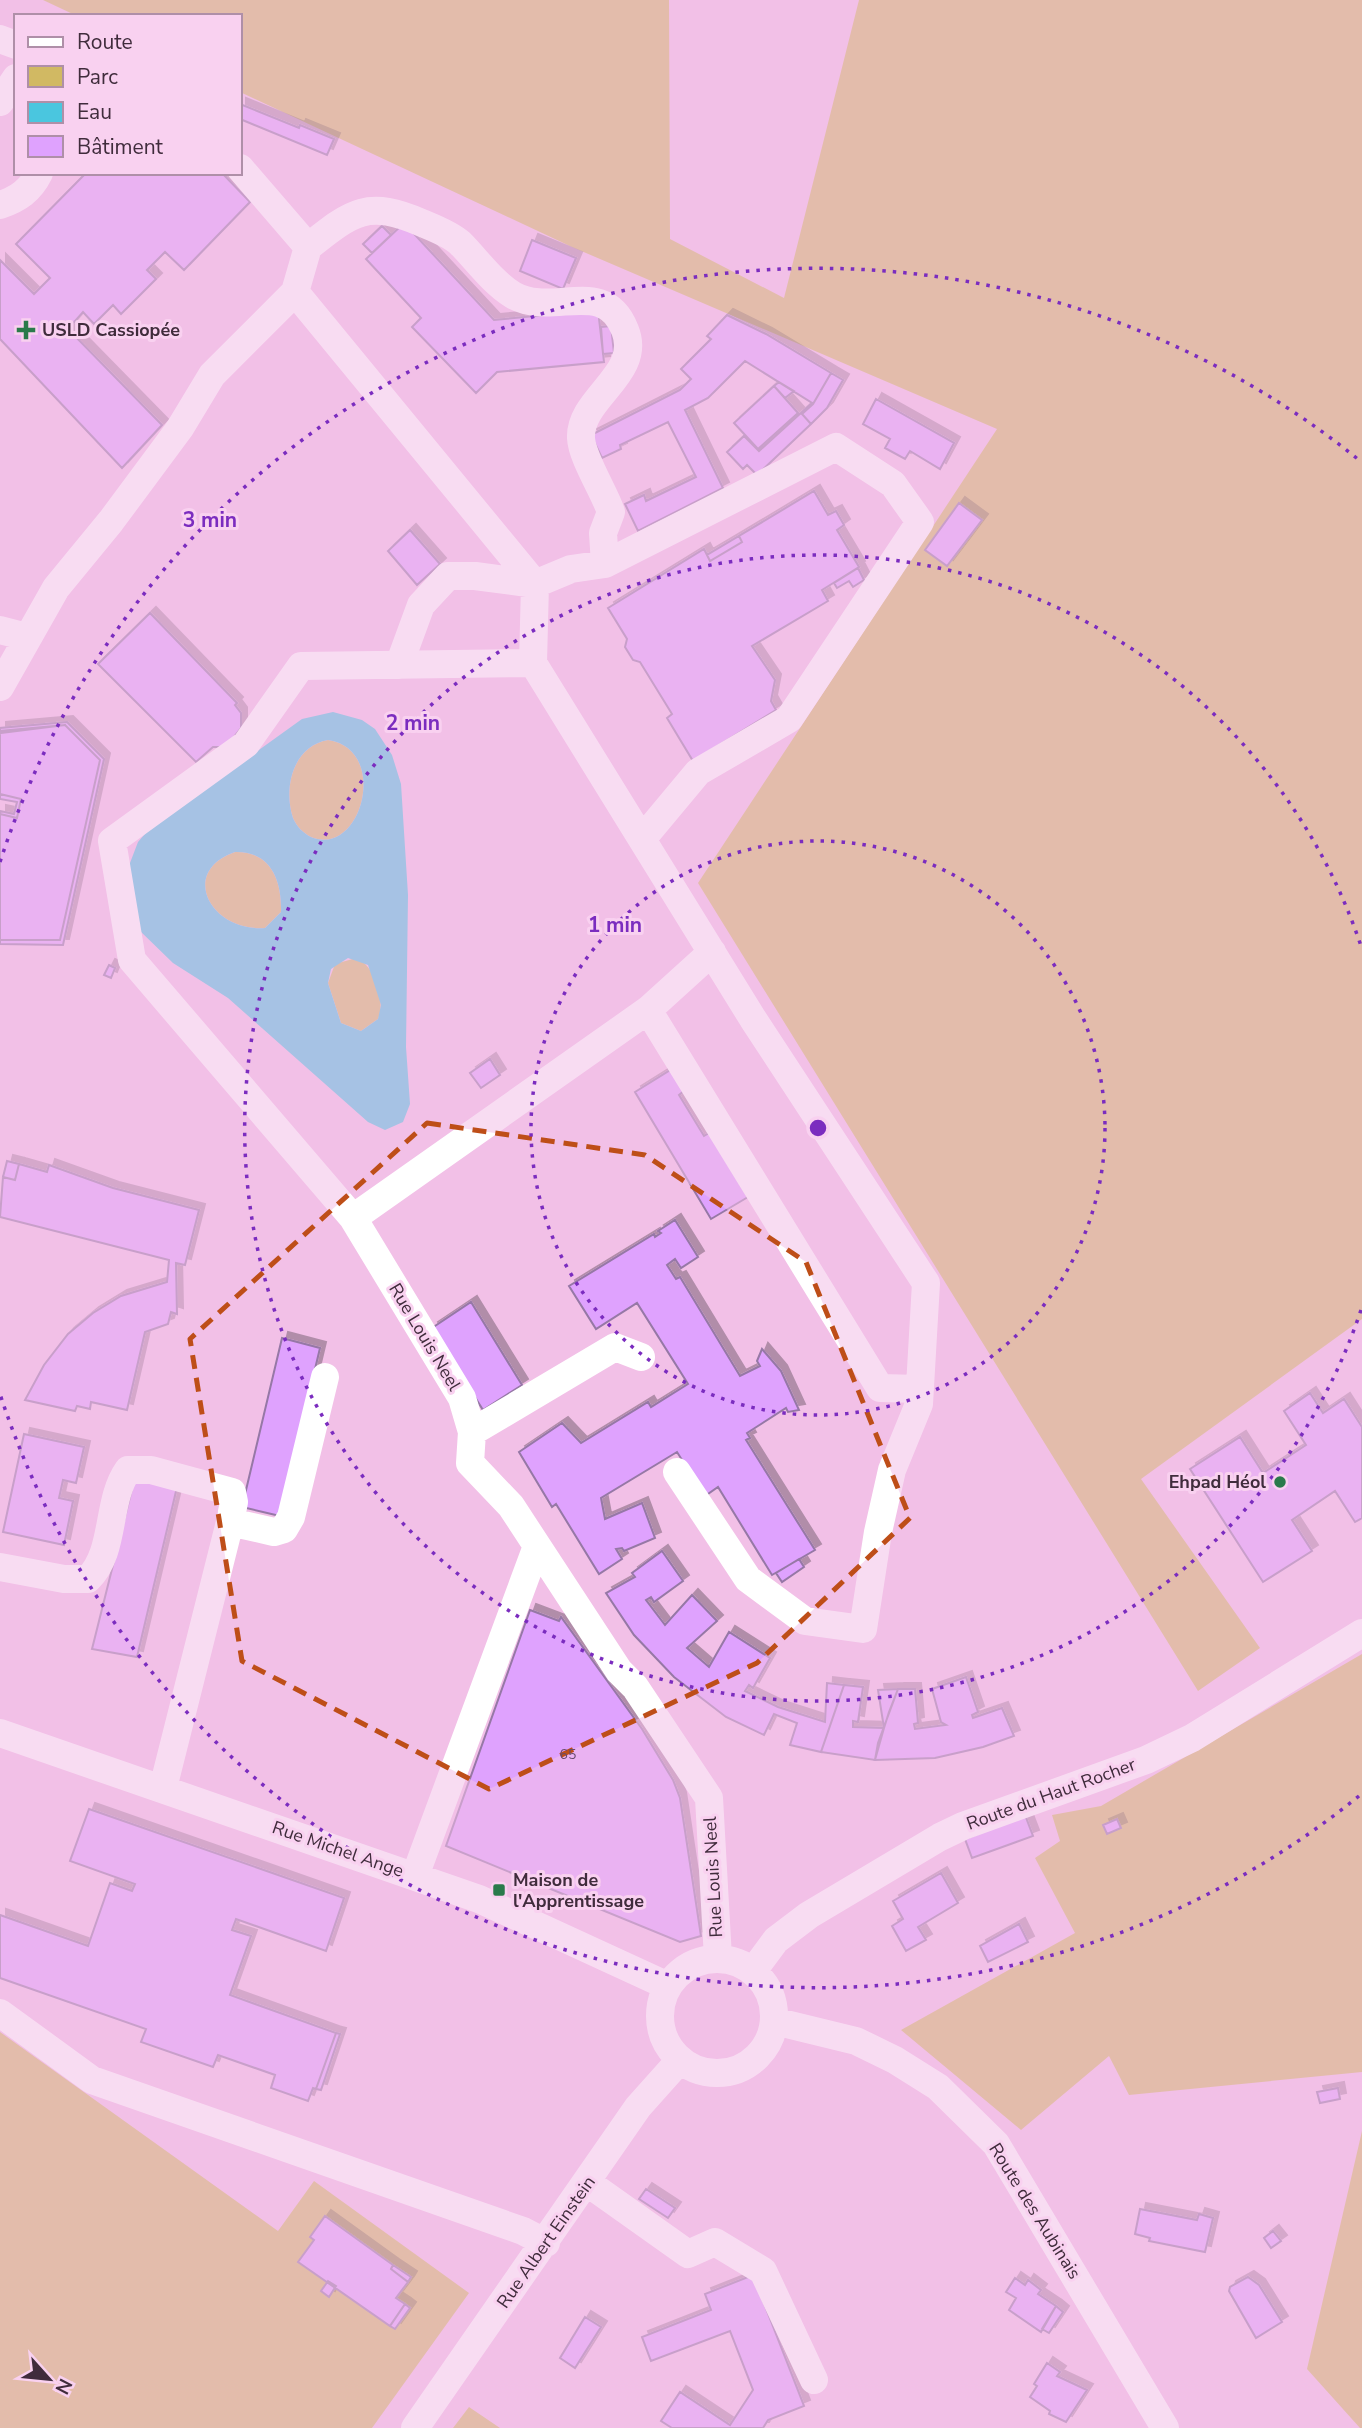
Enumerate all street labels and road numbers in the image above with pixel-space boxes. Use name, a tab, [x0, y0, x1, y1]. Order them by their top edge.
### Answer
street label: Rue Louis Neel	[383, 1279, 467, 1396]
street label: Route du Haut Rocher	[963, 1752, 1139, 1836]
street label: Rue Michel Ange	[269, 1815, 407, 1883]
street label: Rue Louis Neel	[698, 1815, 728, 1938]
street label: Route des Aubinais	[983, 2138, 1087, 2284]
street label: Rue Albert Einstein	[491, 2171, 601, 2313]

